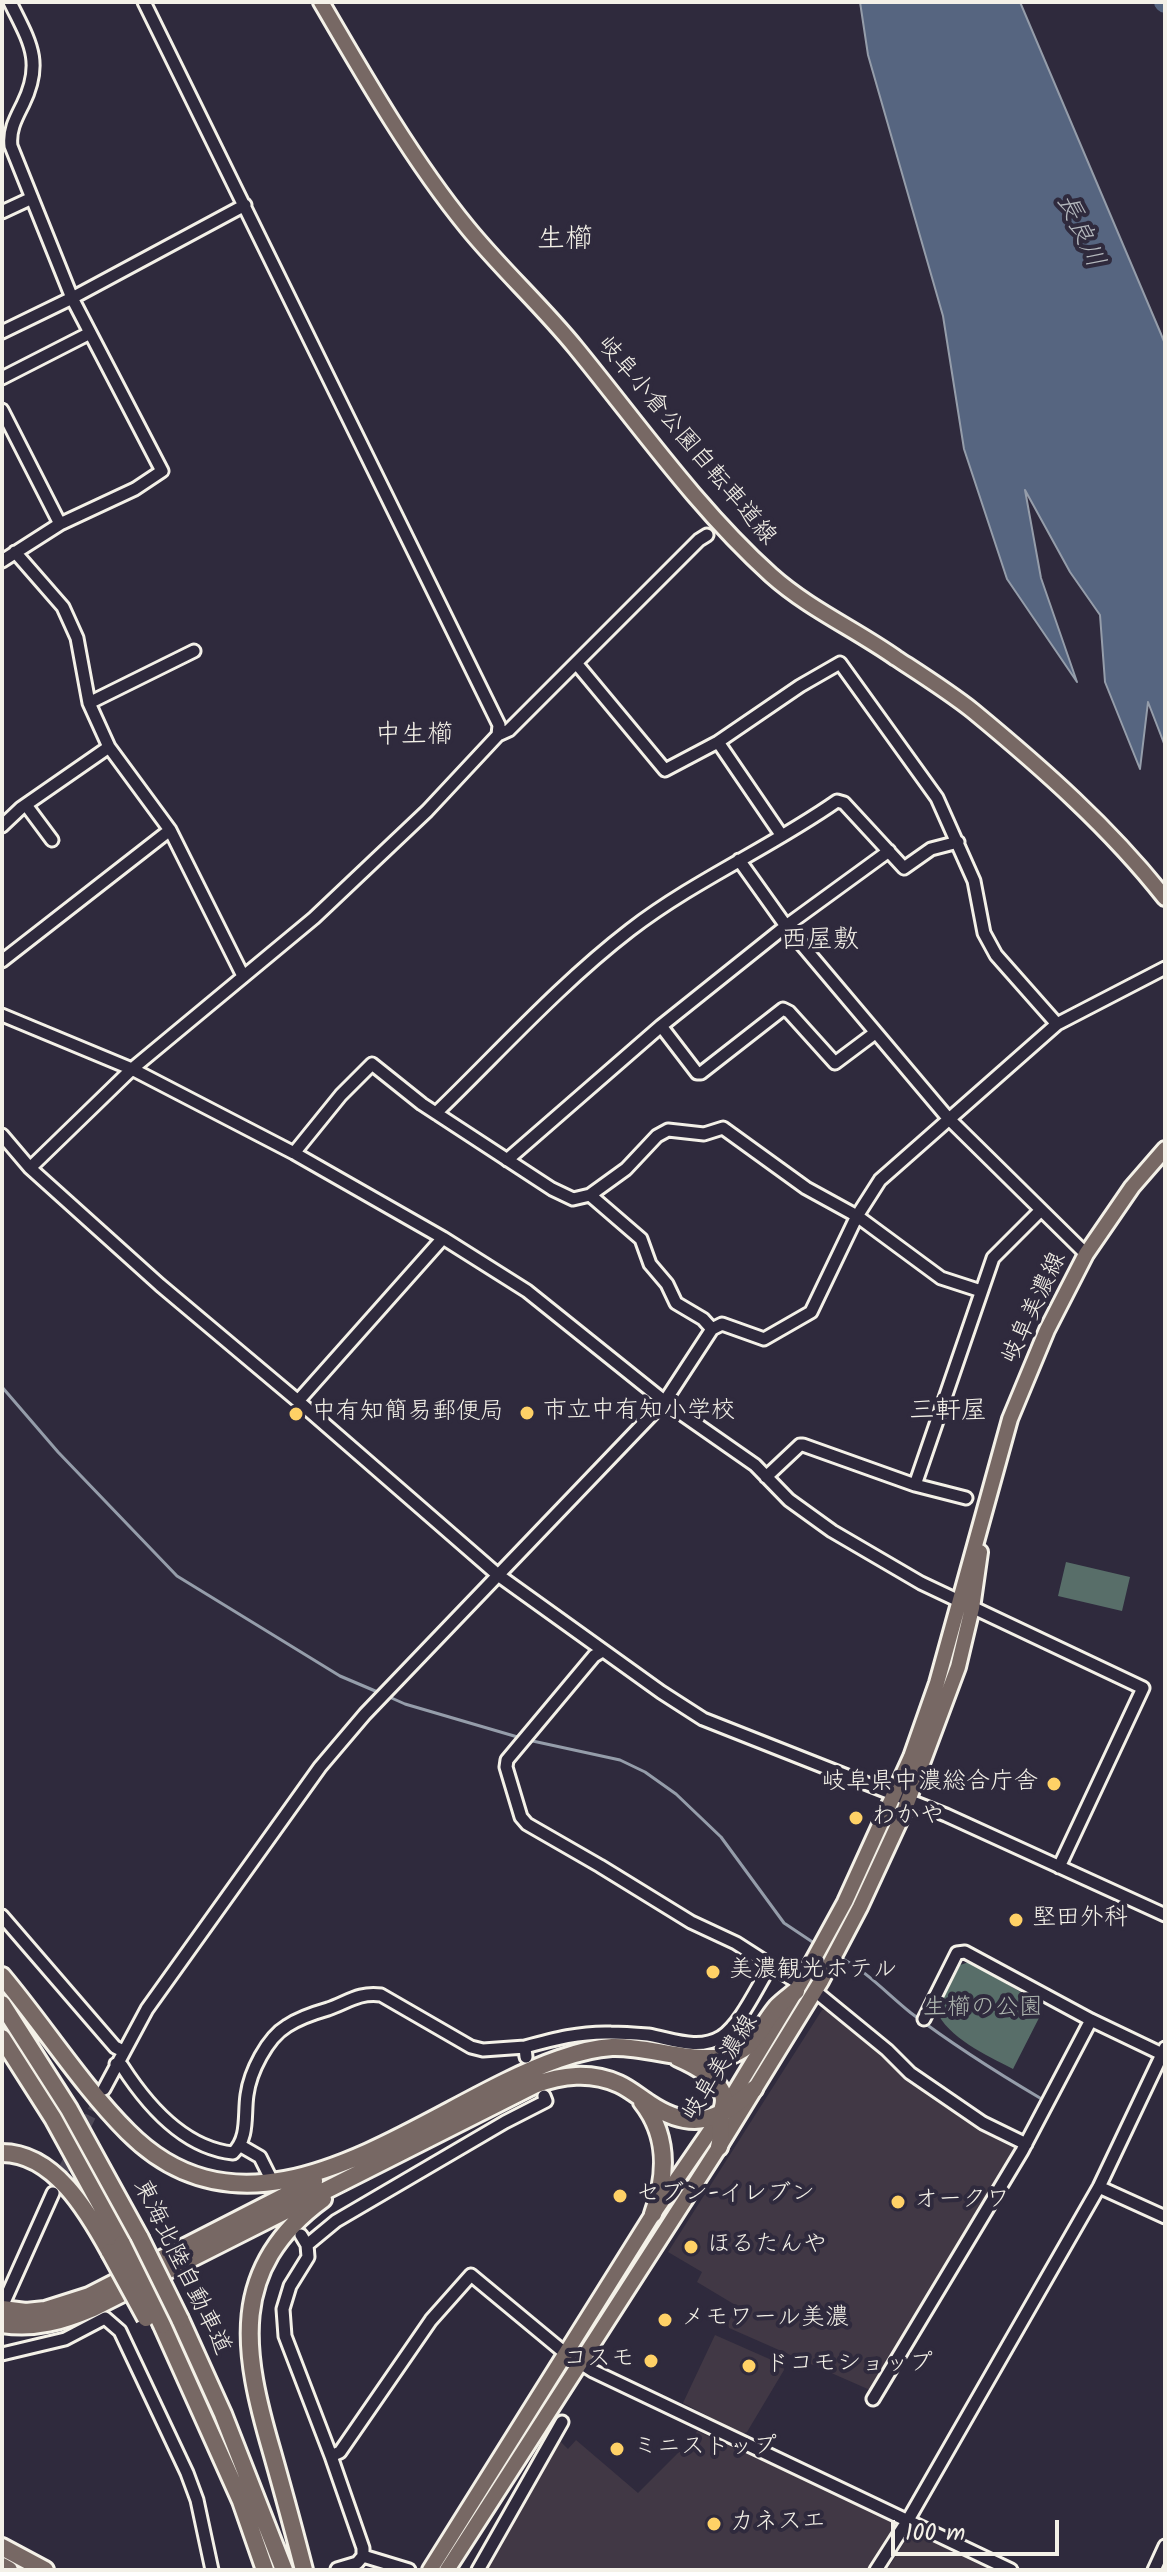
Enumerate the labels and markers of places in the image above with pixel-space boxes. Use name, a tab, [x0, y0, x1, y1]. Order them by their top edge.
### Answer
place label: 市立中有知小学校	[543, 1399, 735, 1427]
place label: 中有知簡易郵便局	[312, 1400, 504, 1428]
marker: 市立中有知小学校	[518, 1404, 536, 1422]
marker: 中有知簡易郵便局	[287, 1405, 305, 1423]
place label: 岐阜県中濃総合庁舎	[822, 1770, 1038, 1798]
marker: 岐阜県中濃総合庁舎	[1045, 1775, 1063, 1793]
place label: わかや	[872, 1804, 944, 1832]
marker: わかや	[847, 1809, 865, 1827]
place label: 堅田外科	[1032, 1906, 1128, 1934]
marker: 堅田外科	[1007, 1911, 1025, 1929]
place label: 美濃観光ホテル	[729, 1958, 897, 1986]
marker: 美濃観光ホテル	[704, 1963, 722, 1981]
place label: セブン-イレブン	[636, 2182, 815, 2210]
marker: セブン-イレブン	[611, 2187, 629, 2205]
place label: オークワ	[914, 2188, 1010, 2216]
marker: オークワ	[889, 2193, 907, 2211]
place label: ほるたんや	[707, 2233, 827, 2261]
marker: ほるたんや	[682, 2238, 700, 2256]
place label: メモワール美濃	[681, 2306, 849, 2334]
marker: メモワール美濃	[656, 2311, 674, 2329]
place label: コスモ	[563, 2347, 635, 2375]
marker: コスモ	[642, 2352, 660, 2370]
place label: ドコモショップ	[765, 2352, 933, 2380]
marker: ドコモショップ	[740, 2357, 758, 2375]
place label: ミニストップ	[633, 2435, 777, 2463]
marker: ミニストップ	[608, 2440, 626, 2458]
place label: カネスエ	[730, 2510, 826, 2538]
marker: カネスエ	[705, 2515, 723, 2533]

